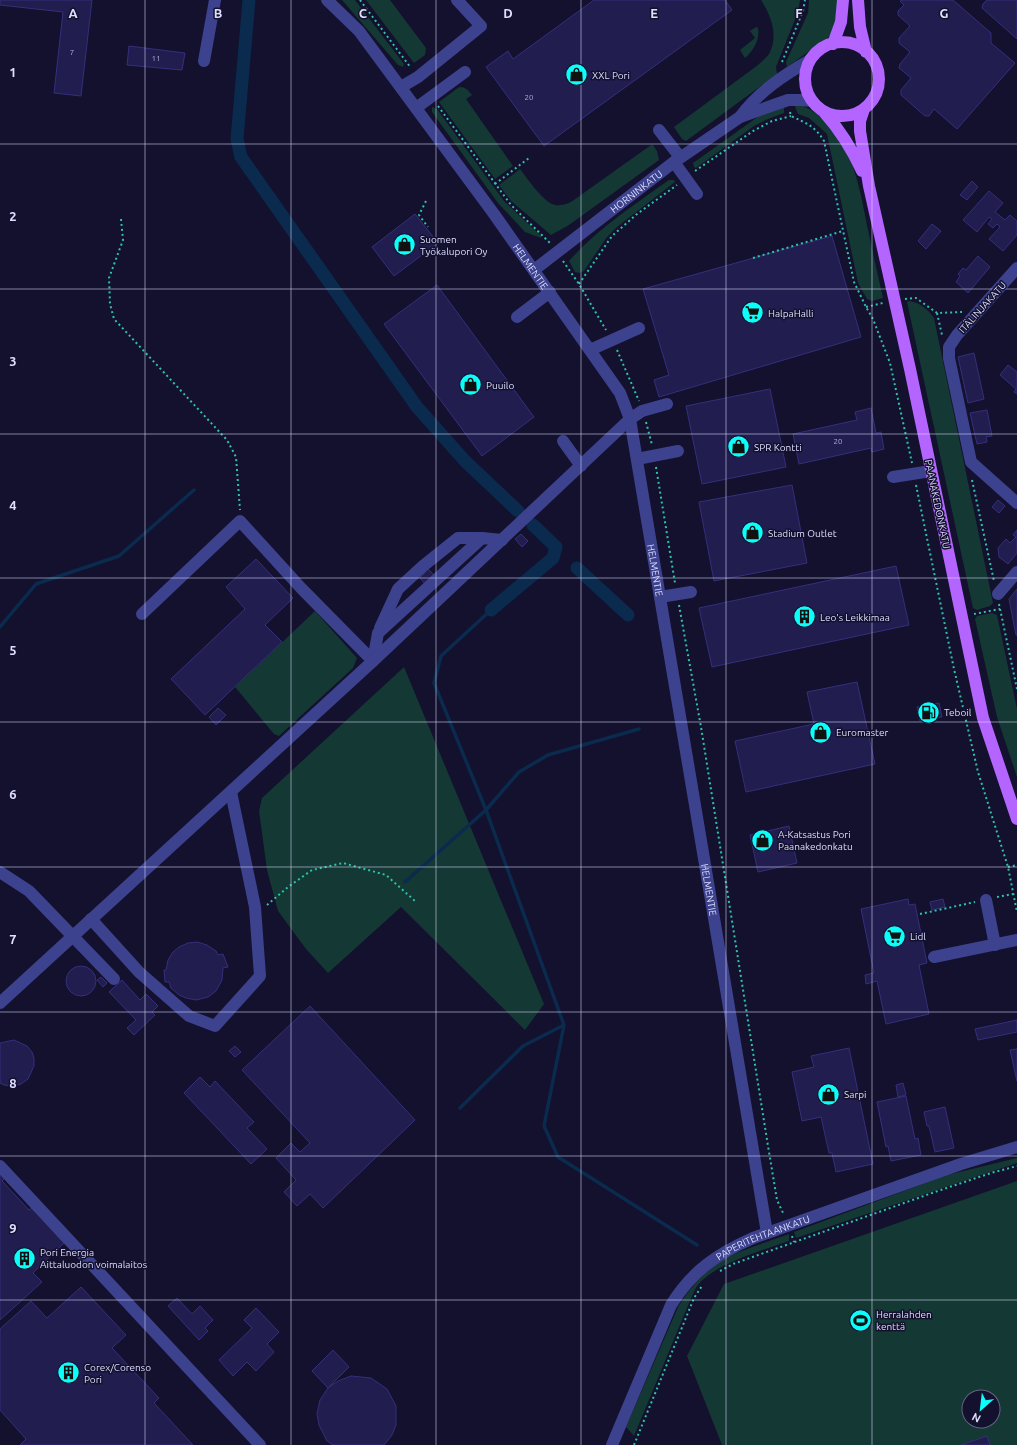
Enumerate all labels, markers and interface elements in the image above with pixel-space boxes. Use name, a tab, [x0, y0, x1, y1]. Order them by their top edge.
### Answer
text: A	[68, 6, 78, 20]
text: B	[214, 6, 223, 20]
text: C	[359, 6, 368, 20]
text: D	[503, 6, 513, 20]
text: E	[650, 6, 658, 20]
text: F	[795, 6, 803, 20]
text: G	[940, 6, 949, 20]
house number: 7	[70, 48, 74, 57]
house number: 11	[151, 54, 161, 63]
shop icon: XXL Pori	[564, 62, 590, 88]
text: 1	[9, 65, 17, 79]
place label: XXL Pori	[592, 70, 630, 81]
house number: 20	[524, 93, 534, 102]
street label: HORNINKATU	[608, 168, 665, 215]
text: 2	[9, 209, 17, 223]
shop icon: Suomen Työkalupori Oy	[392, 232, 418, 258]
place label: Suomen Työkalupori Oy	[420, 234, 488, 257]
street label: HELMENTIE	[511, 242, 550, 292]
street label: ITÄLINJAKATU	[957, 279, 1008, 335]
supermarket icon: HalpaHalli	[739, 300, 765, 326]
place label: HalpaHalli	[768, 308, 814, 319]
text: 3	[9, 354, 17, 368]
shop icon: Puuilo	[457, 372, 483, 398]
place label: Puuilo	[486, 380, 514, 391]
shop icon: SPR Kontti	[725, 434, 751, 460]
house number: 20	[833, 437, 843, 446]
place label: SPR Kontti	[754, 442, 802, 453]
street label: PAANAKEDONKATU	[923, 458, 952, 550]
text: 4	[9, 498, 17, 512]
shop icon: Stadium Outlet	[740, 520, 766, 546]
place label: Stadium Outlet	[768, 528, 837, 539]
street label: HELMENTIE	[645, 543, 665, 598]
building icon: Leo's Leikkimaa	[791, 604, 817, 630]
place label: Leo's Leikkimaa	[820, 612, 890, 623]
text: 5	[9, 643, 17, 657]
fuel station icon: Teboil	[916, 699, 942, 725]
place label: Teboil	[944, 707, 972, 718]
shop icon: Euromaster	[808, 719, 834, 745]
place label: Euromaster	[836, 727, 888, 738]
text: 6	[9, 787, 17, 801]
shop icon: A-Katsastus Pori Paanakedonkatu	[750, 827, 776, 853]
place label: A-Katsastus Pori Paanakedonkatu	[778, 829, 853, 852]
street label: HELMENTIE	[699, 863, 719, 917]
supermarket icon: Lidl	[881, 923, 907, 949]
place label: Lidl	[910, 931, 926, 942]
text: 7	[9, 932, 17, 946]
text: 8	[9, 1076, 17, 1090]
shop icon: Sarpi	[815, 1081, 841, 1107]
place label: Sarpi	[844, 1089, 866, 1100]
street label: PAPERITEHTAANKATU	[714, 1213, 811, 1262]
text: 9	[9, 1221, 17, 1235]
building icon: Pori Energia Aittaluodon voimalaitos	[11, 1245, 37, 1271]
place label: Pori Energia Aittaluodon voimalaitos	[40, 1247, 147, 1270]
sports icon: Herralahden kenttä	[848, 1307, 874, 1333]
place label: Herralahden kenttä	[876, 1309, 932, 1332]
building icon: Corex/Corenso Pori	[55, 1360, 81, 1386]
place label: Corex/Corenso Pori	[84, 1362, 151, 1385]
north arrow	[961, 1389, 1001, 1429]
text: N	[970, 1411, 983, 1425]

